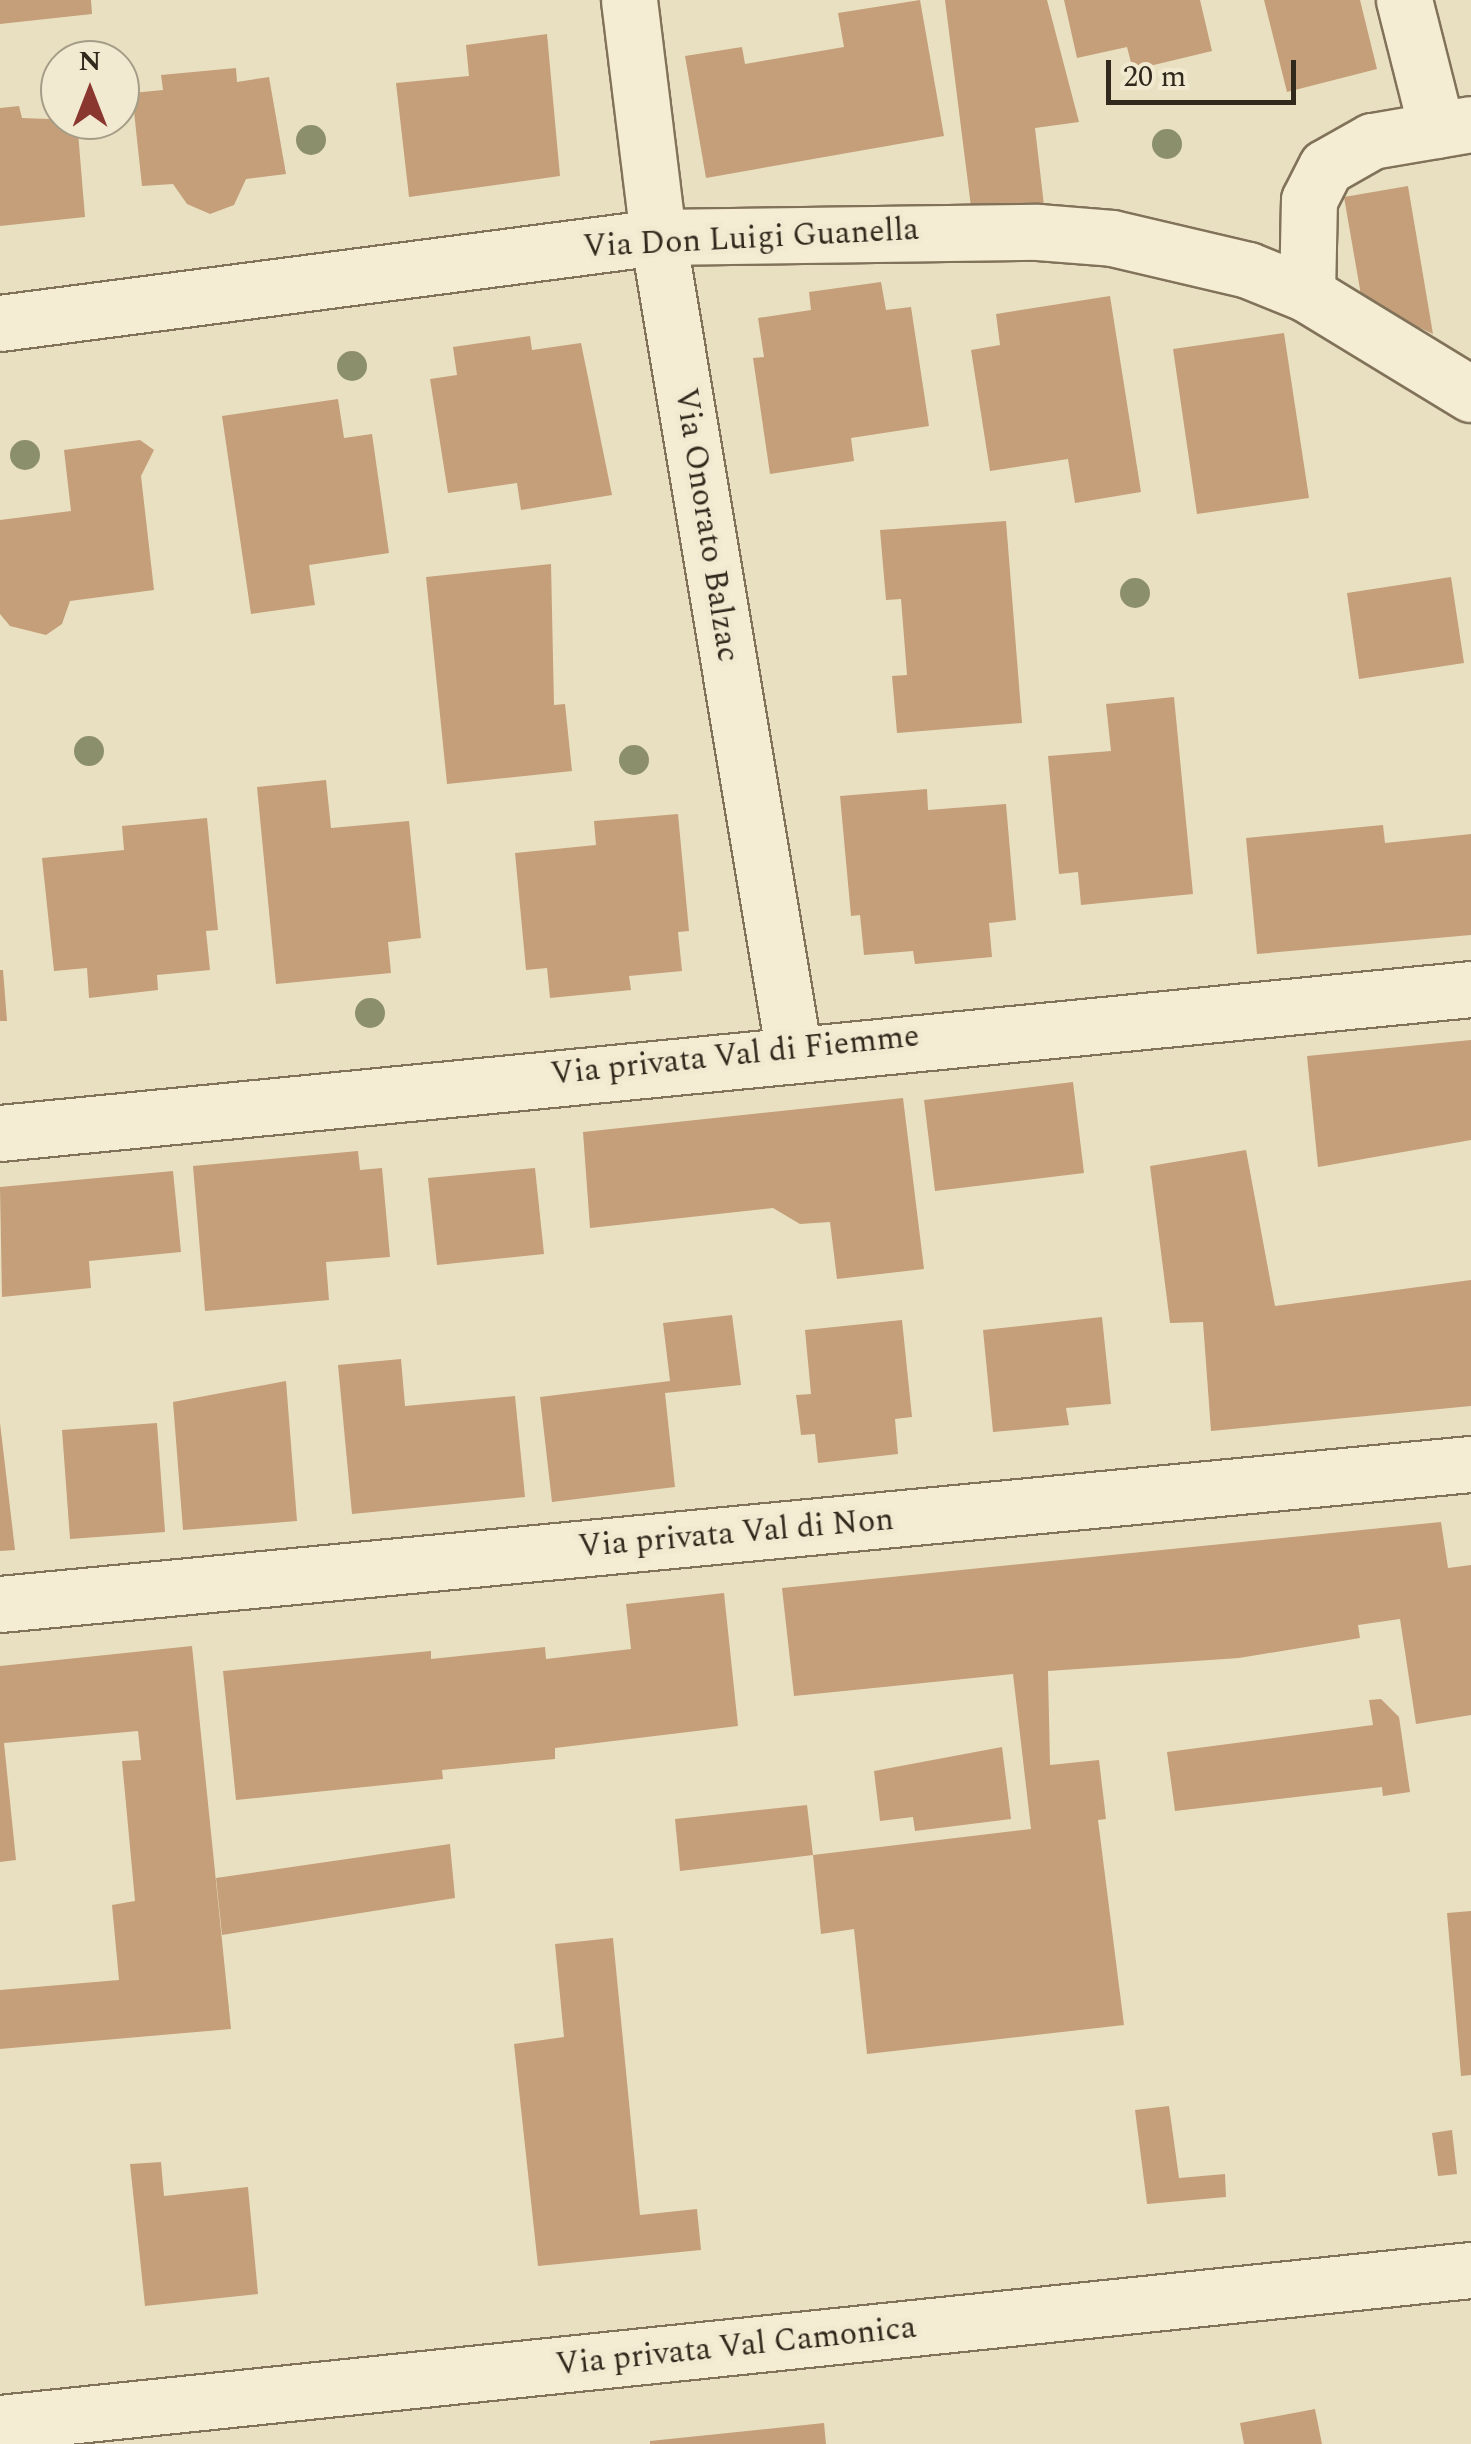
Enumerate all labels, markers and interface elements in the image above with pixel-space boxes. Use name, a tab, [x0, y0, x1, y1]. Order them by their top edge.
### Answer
north arrow	[40, 40, 140, 140]
text: N	[79, 40, 101, 83]
scale bar	[1111, 40, 1301, 102]
text: 20 m	[1123, 54, 1186, 100]
street label: Via Don Luigi Guanella	[582, 211, 920, 267]
street label: Via Onorato Balzac	[665, 385, 747, 665]
street label: Via privata Val di Fiemme	[549, 1018, 921, 1094]
street label: Via privata Val di Non	[577, 1501, 895, 1567]
street label: Via privata Val Camonica	[554, 2309, 918, 2385]

